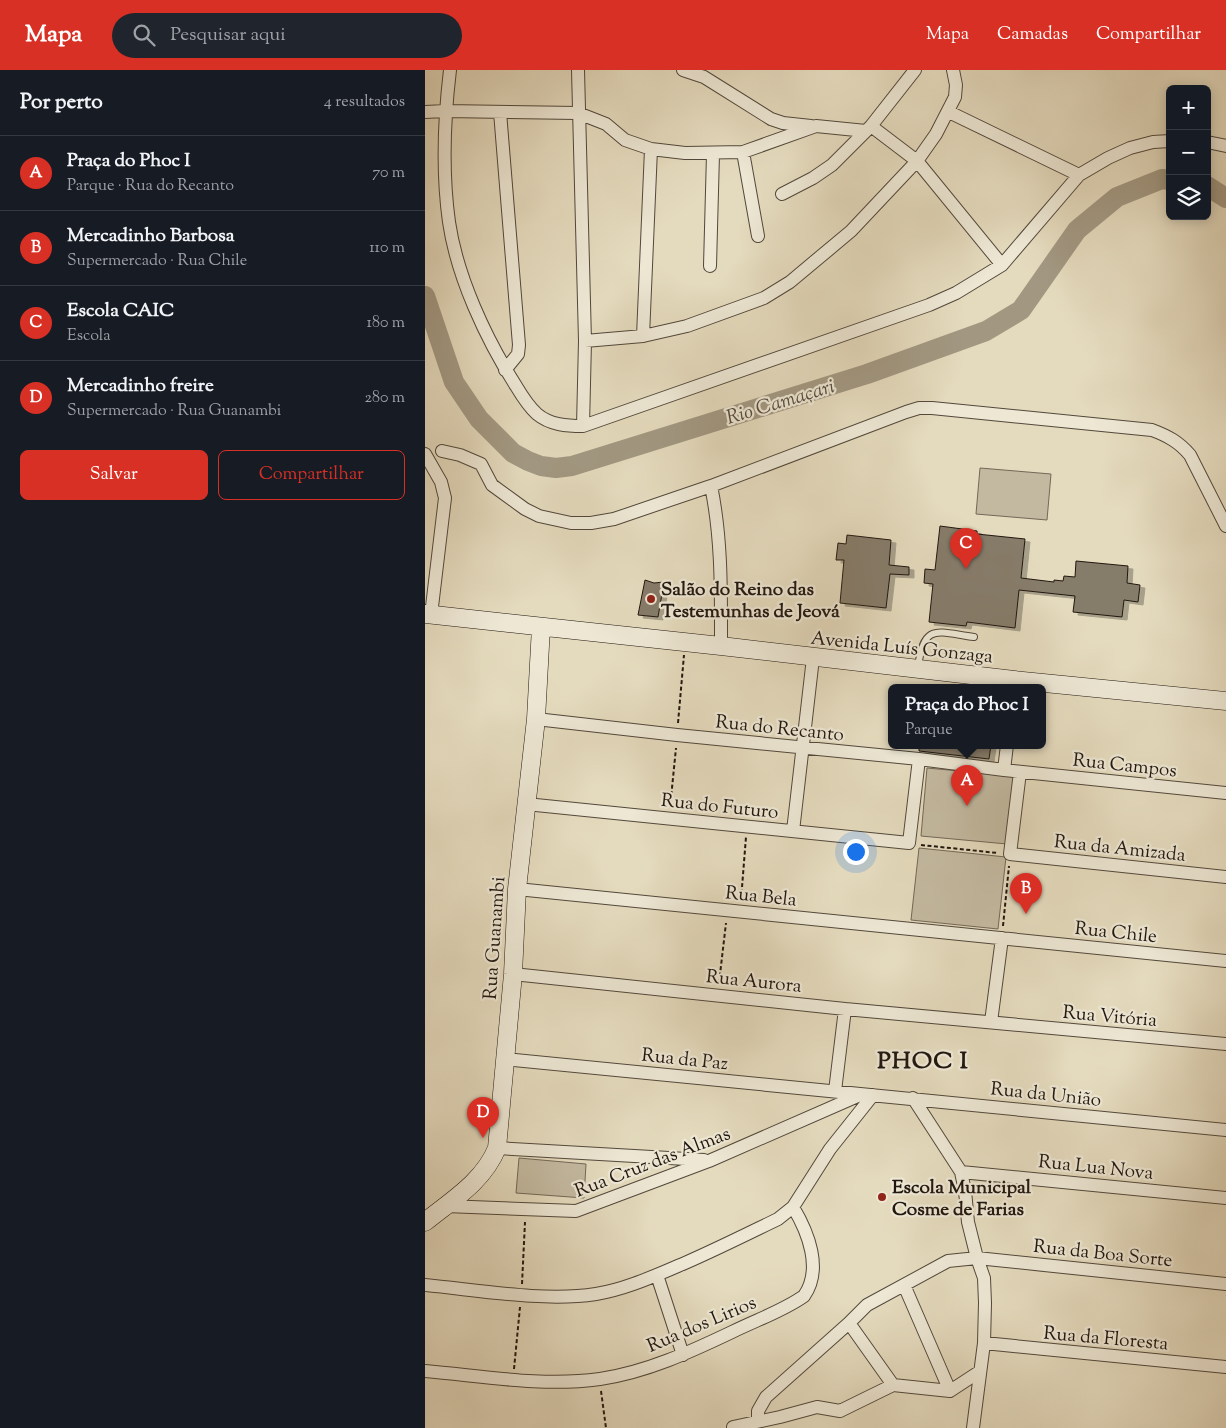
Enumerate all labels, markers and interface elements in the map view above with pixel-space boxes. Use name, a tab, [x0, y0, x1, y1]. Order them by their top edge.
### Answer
search box	[112, 13, 462, 58]
text: Mapa	[25, 18, 82, 52]
icon: search	[130, 21, 158, 49]
text: Pesquisar aqui	[170, 22, 286, 49]
text: Mapa	[926, 22, 969, 48]
text: Camadas	[997, 22, 1068, 48]
text: Compartilhar	[1096, 22, 1201, 48]
map controls	[1166, 85, 1211, 220]
button: +	[1166, 85, 1211, 130]
text: Por perto	[20, 88, 103, 118]
text: 4 resultados	[324, 91, 405, 114]
button: −	[1166, 130, 1211, 175]
text: Praça do Phoc I	[67, 148, 190, 175]
text: A	[30, 162, 43, 185]
text: 70 m	[372, 162, 405, 185]
text: Parque · Rua do Recanto	[67, 175, 234, 198]
button: layers	[1166, 175, 1211, 220]
text: Mercadinho Barbosa	[67, 223, 234, 250]
text: B	[31, 237, 41, 260]
text: 110 m	[369, 237, 405, 260]
text: Supermercado · Rua Chile	[67, 250, 247, 273]
text: Escola CAIC	[67, 298, 174, 325]
text: C	[30, 312, 42, 335]
text: 180 m	[366, 312, 405, 335]
text: Escola	[67, 325, 111, 348]
text: Mercadinho freire	[67, 373, 214, 400]
water label: Rio Camaçari	[723, 373, 839, 434]
text: D	[30, 387, 42, 410]
text: 280 m	[364, 387, 405, 410]
text: Supermercado · Rua Guanambi	[67, 400, 281, 423]
button: Salvar	[20, 450, 208, 500]
button: Compartilhar	[218, 450, 405, 500]
pin: C	[950, 528, 982, 569]
place label: Salão do Reino das Testemunhas de Jeová	[661, 577, 840, 626]
marker: Salão do Reino das Testemunhas de Jeová	[645, 593, 657, 605]
street label: Avenida Luís Gonzaga	[809, 626, 994, 671]
popup	[888, 684, 1046, 749]
text: Praça do Phoc I	[905, 692, 1029, 719]
street label: Rua do Recanto	[714, 709, 845, 750]
text: Parque	[905, 719, 953, 742]
street label: Rua Campos	[1071, 748, 1178, 785]
pin: A	[951, 765, 983, 806]
street label: Rua do Futuro	[660, 788, 780, 827]
street label: Rua da Amizada	[1053, 829, 1187, 870]
your location	[843, 839, 869, 865]
pin: B	[1010, 873, 1042, 914]
street label: Rua Guanambi	[478, 876, 513, 1001]
street label: Rua Bela	[724, 880, 798, 915]
street label: Rua Chile	[1073, 916, 1158, 951]
street label: Rua Aurora	[705, 964, 803, 1001]
street label: Rua Vitória	[1062, 1000, 1158, 1035]
street label: Rua da Paz	[640, 1043, 729, 1078]
district label: PHOC I	[877, 1045, 969, 1079]
street label: Rua da União	[989, 1076, 1103, 1115]
pin: D	[467, 1097, 499, 1138]
street label: Rua Cruz das Almas	[571, 1121, 735, 1205]
street label: Rua Lua Nova	[1037, 1149, 1155, 1188]
place label: Escola Municipal Cosme de Farias	[892, 1175, 1032, 1224]
marker: Escola Municipal Cosme de Farias	[876, 1191, 888, 1203]
street label: Rua da Boa Sorte	[1032, 1234, 1174, 1275]
street label: Rua dos Lirios	[643, 1290, 761, 1360]
street label: Rua da Floresta	[1042, 1321, 1170, 1358]

